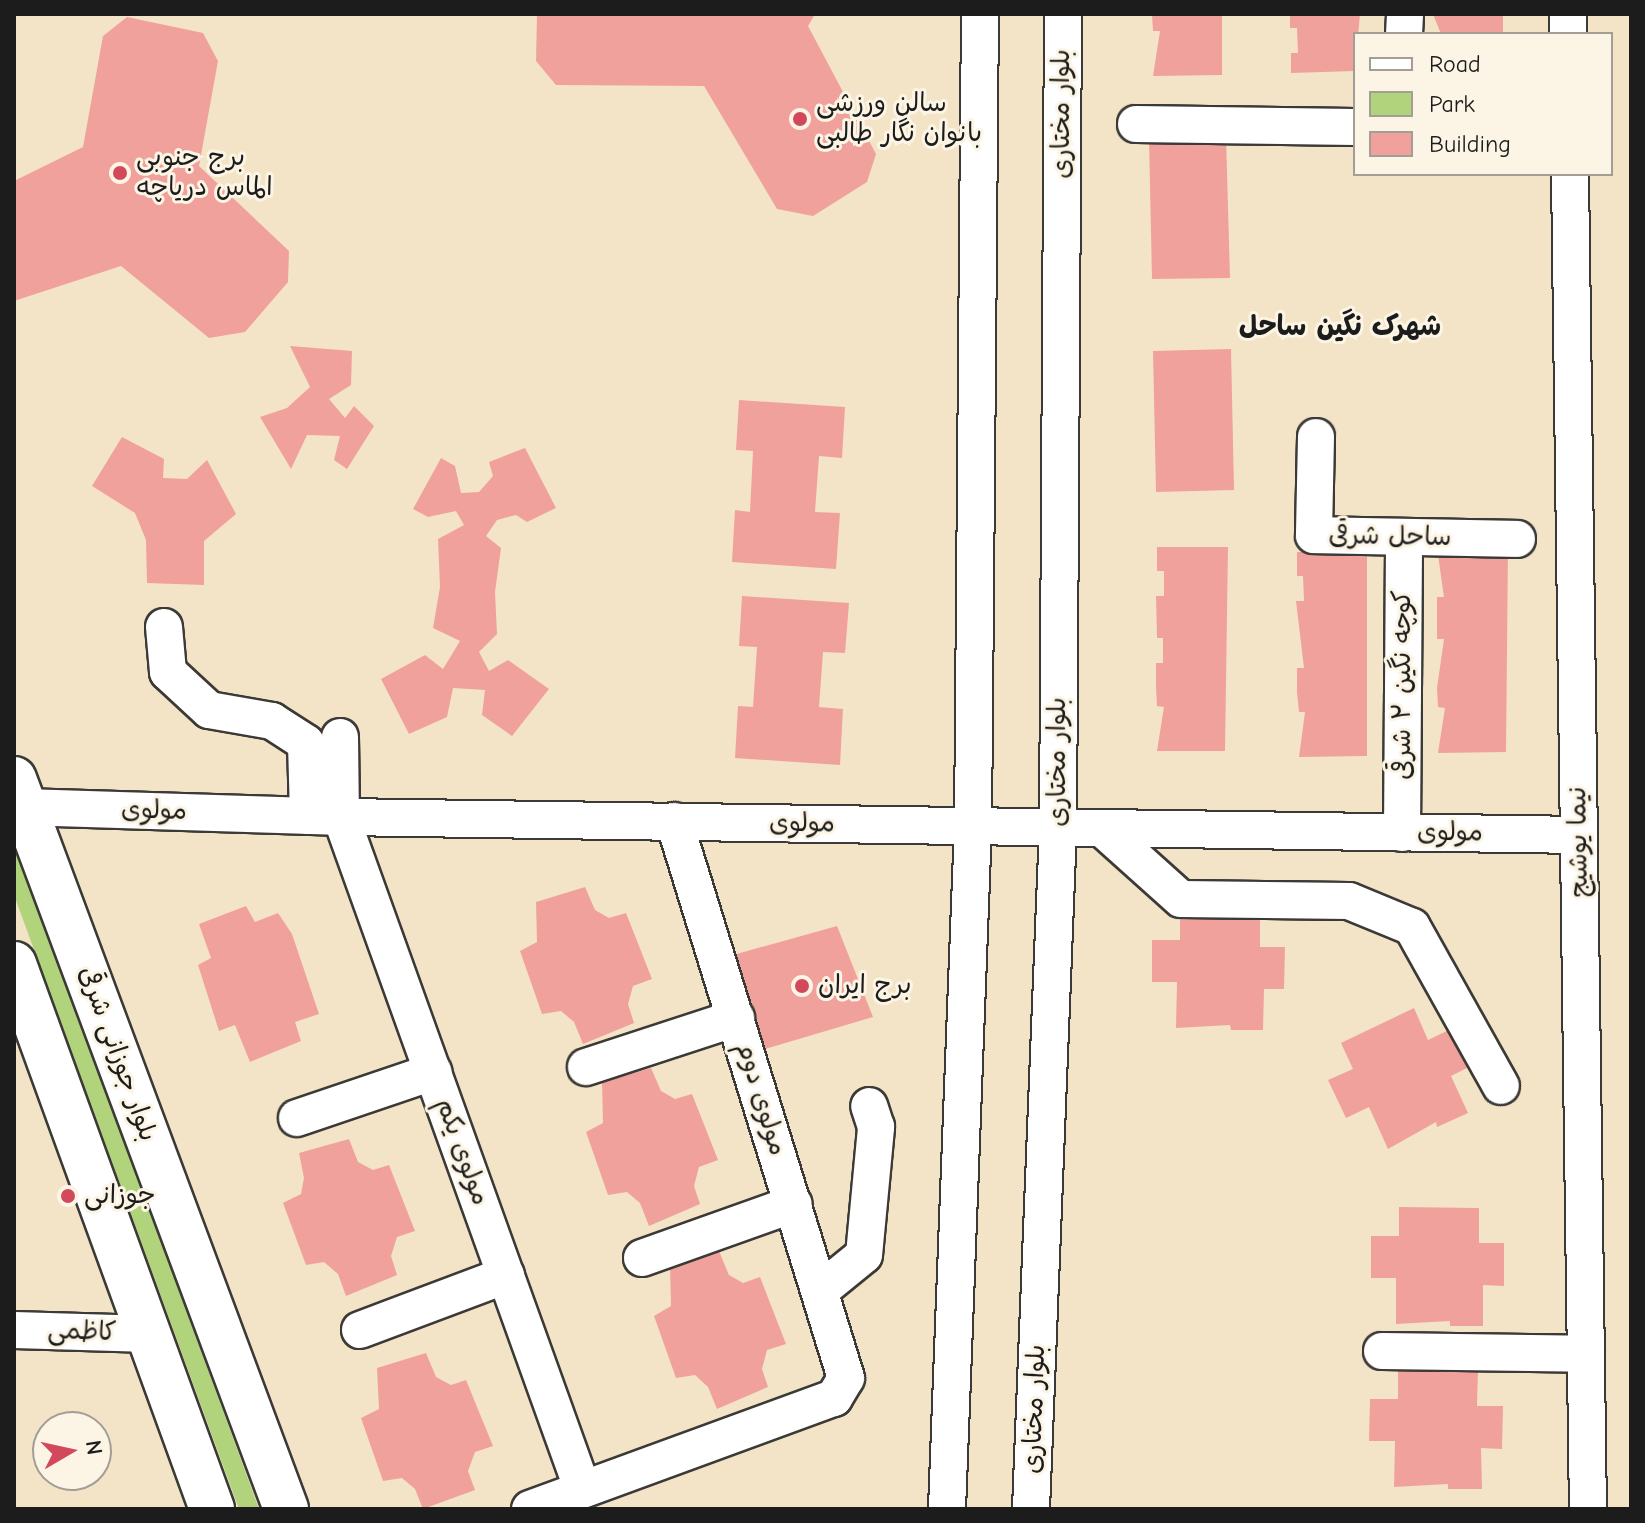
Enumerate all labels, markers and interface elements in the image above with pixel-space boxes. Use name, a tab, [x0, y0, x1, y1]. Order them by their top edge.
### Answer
legend	[1353, 32, 1613, 176]
street label: بلوار مختاری	[1046, 49, 1078, 179]
text: Road	[1429, 50, 1481, 78]
place label: سالن ورزشی بانوان نگار طالبی	[816, 88, 982, 150]
text: Park	[1429, 90, 1475, 118]
marker: سالن ورزشی بانوان نگار طالبی	[791, 110, 809, 128]
text: Building	[1429, 130, 1511, 158]
place label: برج جنوبی الماس دریاچه	[136, 142, 273, 204]
marker: برج جنوبی الماس دریاچه	[111, 164, 129, 182]
district label: شهرک نگین ساحل	[1239, 309, 1441, 343]
street label: ساحل شرقی	[1328, 520, 1452, 554]
street label: کوچه نگین ۲ شرقی	[1387, 590, 1419, 780]
street label: بلوار مختاری	[1042, 697, 1074, 827]
street label: نیما یوشیج	[1562, 786, 1596, 898]
street label: مولوی	[121, 794, 187, 828]
street label: مولوی	[769, 808, 835, 840]
street label: مولوی	[1417, 817, 1483, 849]
street label: بلوار جوزانی شرقی	[71, 962, 163, 1146]
place label: برج ایران	[818, 970, 911, 1002]
marker: برج ایران	[793, 977, 811, 995]
street label: مولوی دوم	[729, 1039, 793, 1159]
street label: مولوی یکم	[428, 1094, 496, 1210]
place label: جوزانی	[84, 1180, 156, 1212]
marker: جوزانی	[59, 1187, 77, 1205]
street label: کاظمی	[47, 1315, 117, 1349]
street label: بلوار مختاری	[1017, 1344, 1053, 1474]
north arrow	[32, 1411, 112, 1491]
text: N	[80, 1438, 108, 1457]

